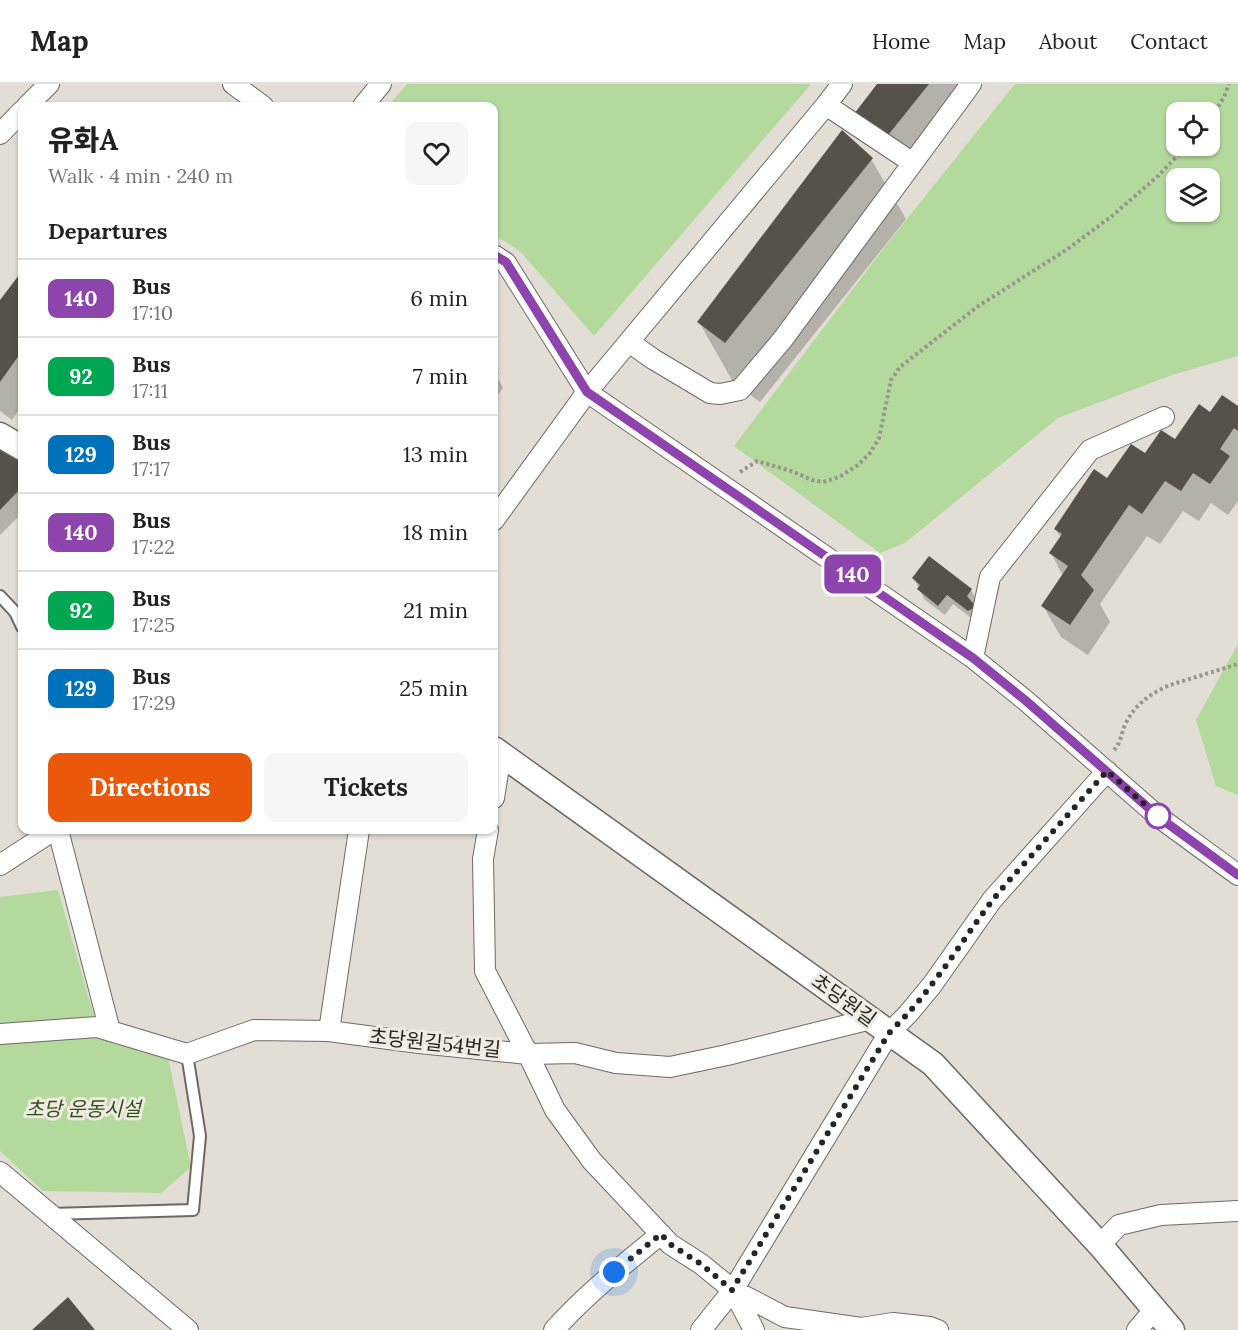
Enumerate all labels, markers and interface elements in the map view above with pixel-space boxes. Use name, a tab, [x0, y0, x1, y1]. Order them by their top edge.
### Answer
text: Map	[30, 23, 89, 59]
text: Home	[872, 28, 930, 55]
text: Map	[963, 28, 1006, 55]
text: About	[1039, 28, 1097, 55]
text: Contact	[1130, 28, 1208, 55]
map controls	[1166, 102, 1220, 222]
button: locate	[1166, 102, 1220, 156]
text: 유화A	[48, 122, 118, 158]
button: heart	[405, 122, 468, 185]
text: Walk · 4 min · 240 m	[48, 163, 233, 188]
button: layers	[1166, 168, 1220, 222]
text: Departures	[48, 217, 167, 245]
text: Bus	[132, 272, 171, 300]
text: 6 min	[410, 284, 468, 312]
text: 140	[64, 285, 98, 312]
text: 17:10	[132, 300, 173, 325]
text: Bus	[132, 350, 171, 378]
text: 7 min	[413, 362, 468, 390]
text: 92	[69, 363, 93, 390]
text: 17:11	[132, 378, 168, 403]
text: Bus	[132, 428, 171, 456]
text: 13 min	[403, 440, 468, 468]
text: 129	[65, 441, 97, 468]
text: 17:17	[132, 456, 170, 481]
text: Bus	[132, 506, 171, 534]
text: 18 min	[403, 518, 468, 546]
text: 140	[64, 519, 98, 546]
text: 17:22	[132, 534, 175, 559]
line badge: 140	[818, 554, 888, 594]
text: 140	[836, 561, 870, 588]
text: Bus	[132, 584, 171, 612]
text: 21 min	[403, 596, 468, 624]
text: 92	[69, 597, 93, 624]
text: 17:25	[132, 612, 175, 637]
text: Bus	[132, 662, 171, 690]
text: 25 min	[399, 674, 468, 702]
text: 129	[65, 675, 97, 702]
text: 17:29	[132, 690, 176, 715]
button: Directions	[48, 753, 252, 822]
button: Tickets	[264, 753, 468, 822]
unlabelled marker	[1145, 803, 1171, 829]
street label: 초당원길	[807, 968, 881, 1031]
street label: 초당원길54번길	[368, 1023, 502, 1062]
park label: 초당 운동시설	[25, 1096, 143, 1121]
your location	[599, 1257, 629, 1287]

